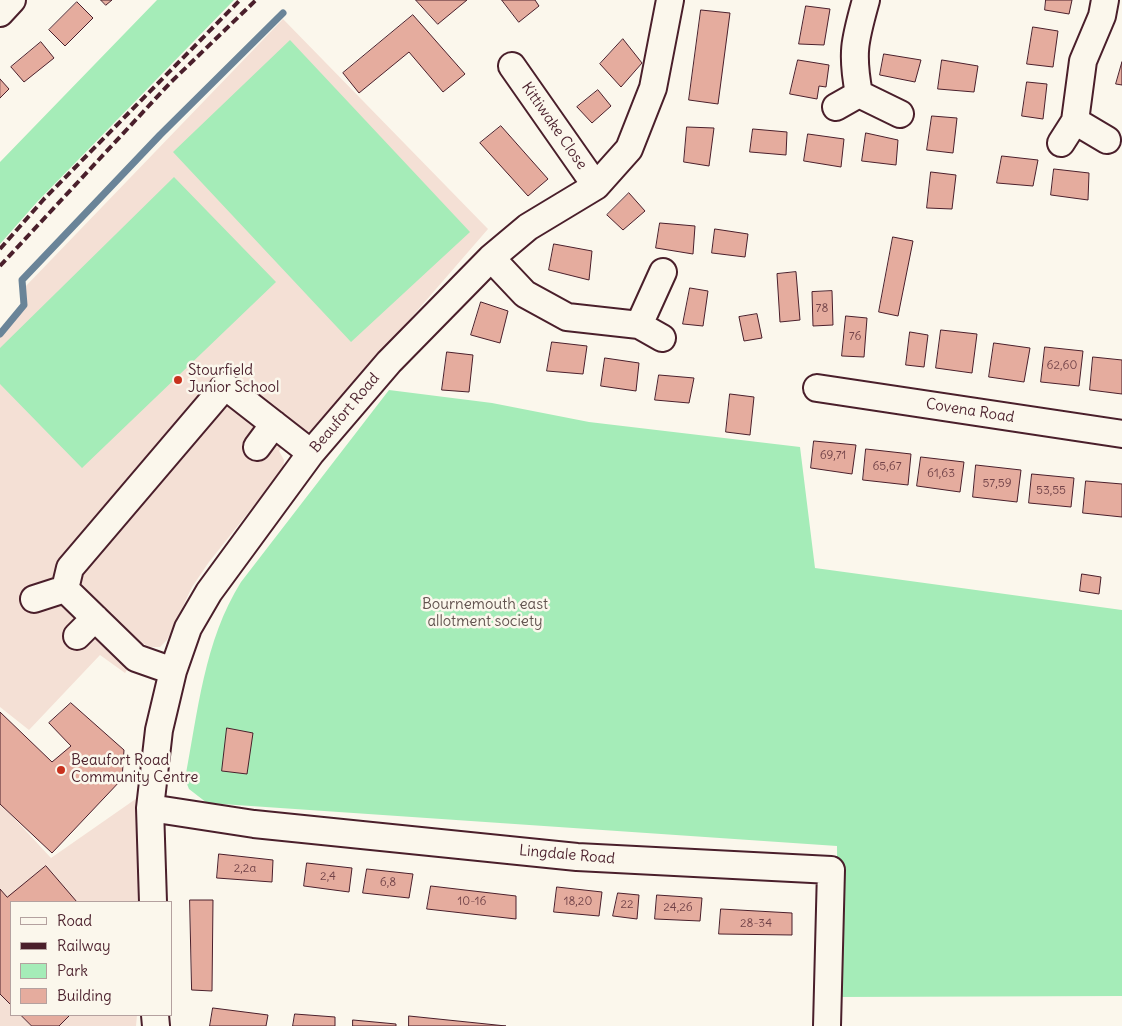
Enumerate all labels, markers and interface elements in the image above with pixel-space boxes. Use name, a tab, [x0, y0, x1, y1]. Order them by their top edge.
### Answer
street label: Kittiwake Close	[517, 79, 591, 173]
house number: 78	[816, 302, 828, 316]
house number: 76	[849, 330, 861, 344]
house number: 62,60	[1047, 359, 1077, 373]
place label: Stourfield Junior School	[188, 362, 279, 397]
street label: Beaufort Road	[307, 370, 383, 456]
marker: Stourfield Junior School	[172, 374, 184, 386]
street label: Covena Road	[924, 395, 1016, 427]
house number: 69,71	[820, 449, 846, 463]
house number: 65,67	[872, 460, 902, 474]
house number: 61,63	[927, 467, 955, 481]
house number: 57,59	[982, 477, 1012, 491]
house number: 53,55	[1036, 484, 1066, 498]
park label: Bournemouth east allotment society	[422, 596, 548, 631]
place label: Beaufort Road Community Centre	[71, 752, 198, 787]
marker: Beaufort Road Community Centre	[55, 764, 67, 776]
street label: Lingdale Road	[518, 842, 616, 868]
house number: 2,2a	[234, 862, 256, 876]
house number: 2,4	[320, 870, 336, 884]
house number: 6,8	[380, 876, 396, 890]
house number: 10-16	[458, 895, 486, 909]
house number: 18,20	[564, 895, 592, 909]
house number: 22	[620, 898, 634, 912]
legend	[10, 901, 172, 1016]
house number: 24,26	[663, 901, 693, 915]
text: Road	[57, 911, 92, 930]
house number: 28-34	[740, 917, 772, 931]
text: Railway	[57, 936, 111, 955]
text: Park	[57, 961, 88, 980]
text: Building	[57, 986, 112, 1005]

